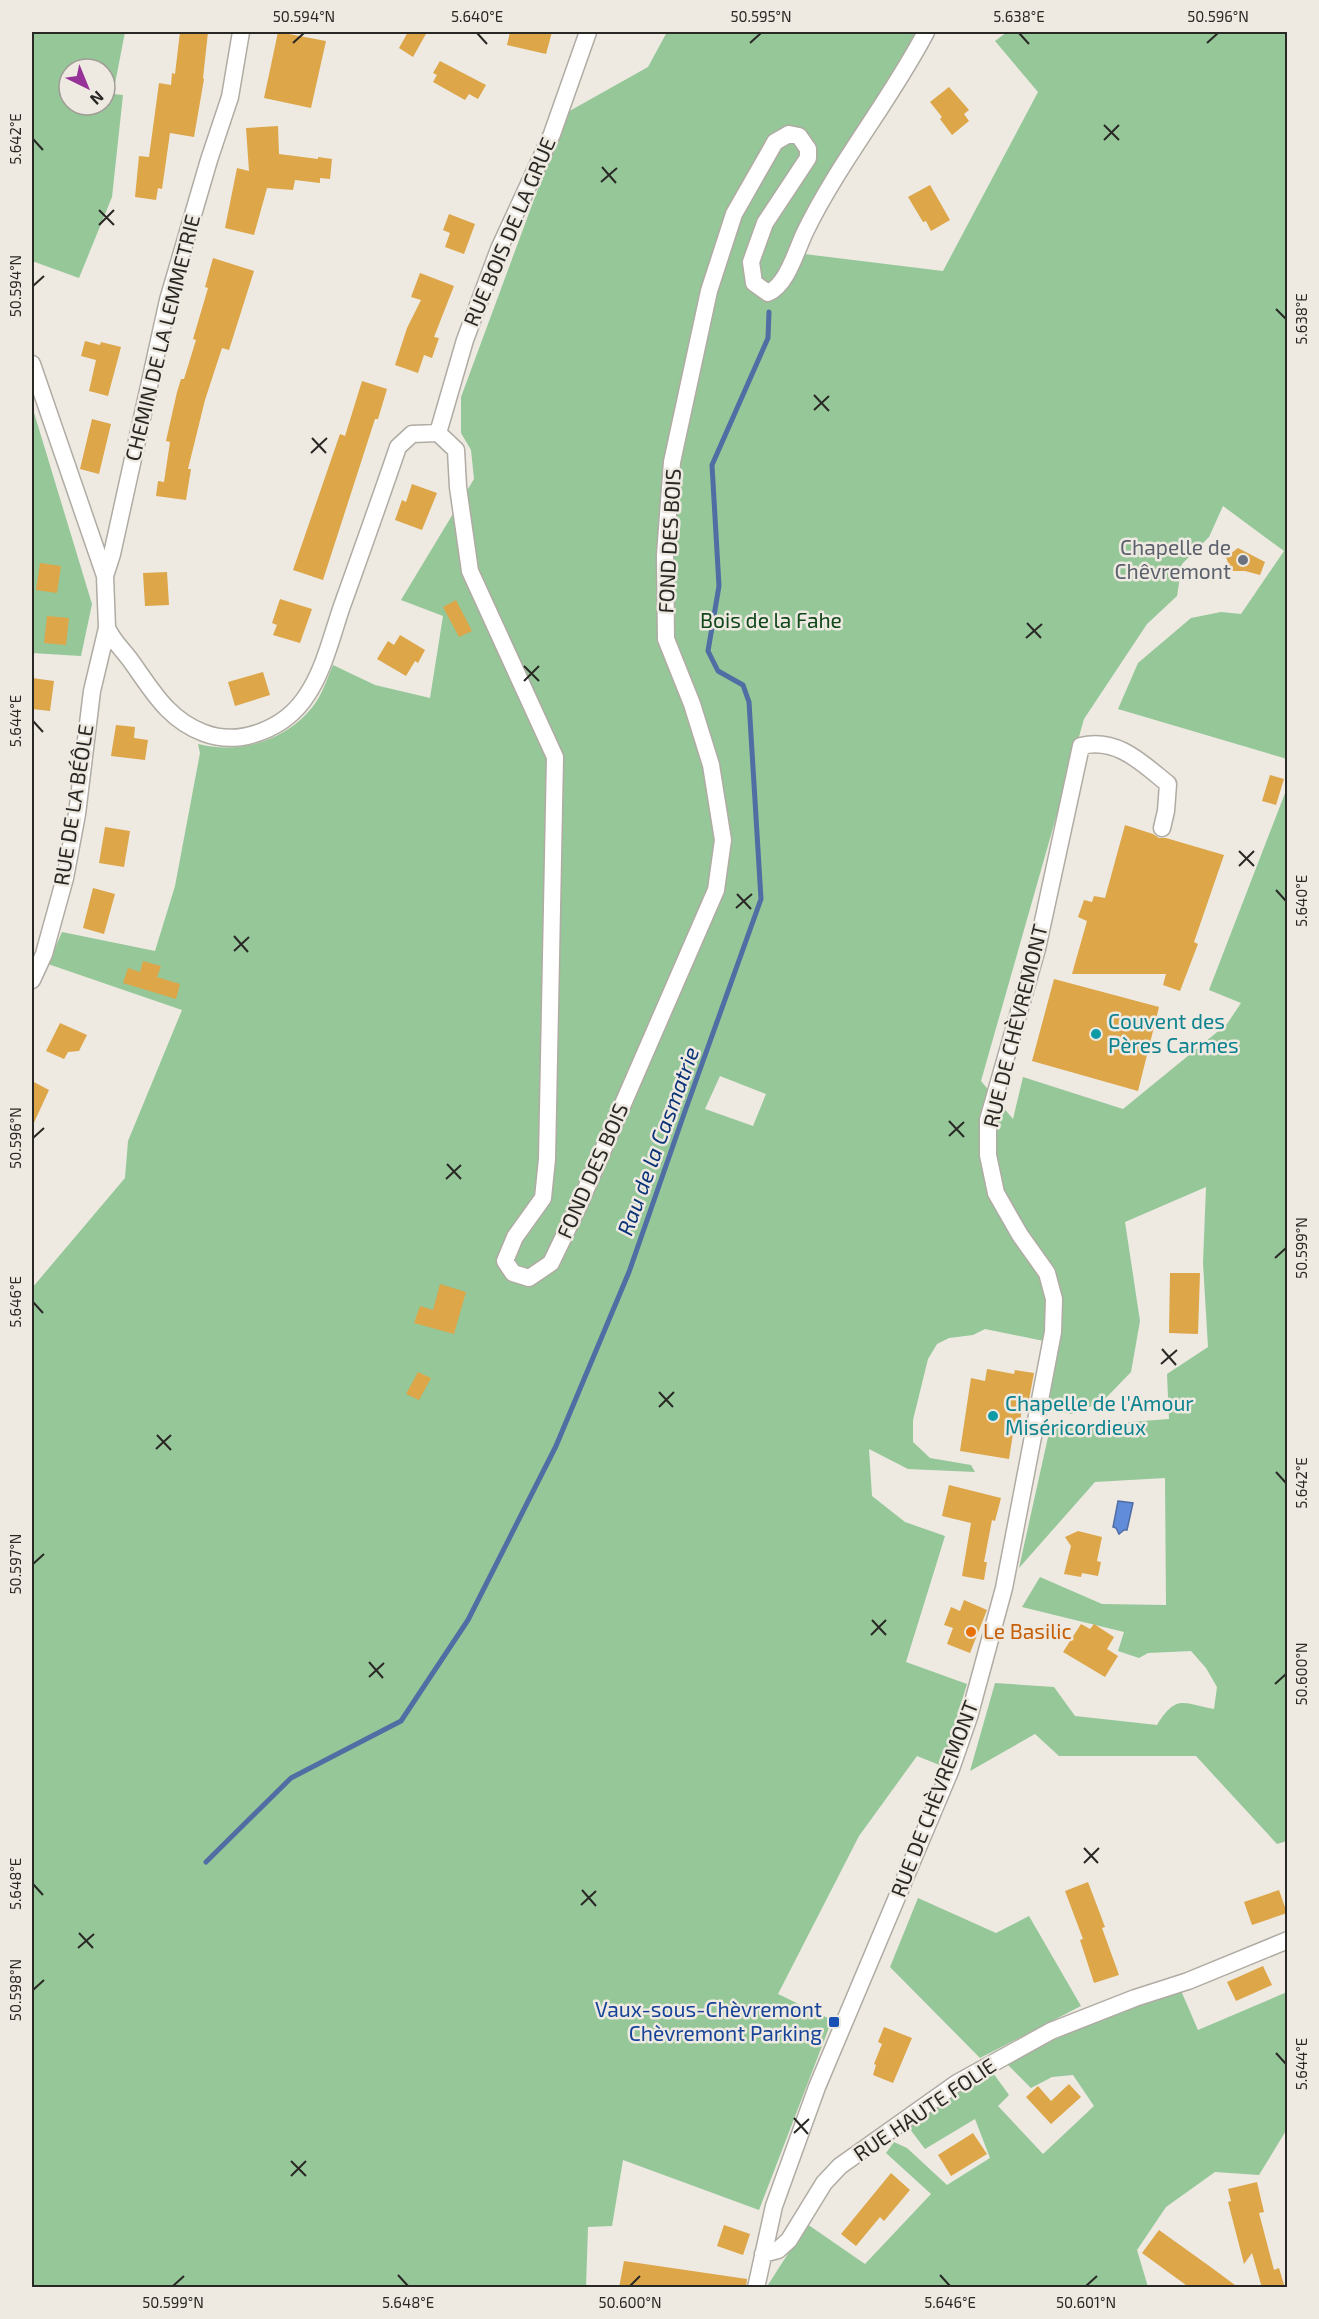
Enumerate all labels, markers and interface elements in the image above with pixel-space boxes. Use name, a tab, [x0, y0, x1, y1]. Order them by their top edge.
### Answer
text: 50.594°N	[273, 7, 335, 25]
text: 5.640°E	[451, 7, 503, 25]
text: 50.595°N	[730, 7, 792, 25]
text: 5.638°E	[993, 7, 1045, 25]
text: 50.596°N	[1187, 7, 1249, 25]
north arrow	[57, 57, 117, 117]
text: N	[87, 87, 108, 109]
text: 5.642°E	[6, 113, 24, 165]
street label: RUE BOIS DE LA GRUE	[457, 133, 560, 330]
street label: CHEMIN DE LA LEMMETRIE	[119, 212, 204, 463]
text: 50.594°N	[6, 255, 24, 317]
text: 5.638°E	[1292, 293, 1310, 345]
street label: FOND DES BOIS	[652, 468, 685, 614]
place label: Chapelle de Chêvremont	[1115, 534, 1231, 583]
marker: Chapelle de Chêvremont	[1236, 553, 1250, 567]
park label: Bois de la Fahe	[700, 607, 842, 632]
text: 5.644°E	[6, 695, 24, 747]
street label: RUE DE LA BÉÔLE	[47, 722, 98, 887]
text: 5.640°E	[1292, 875, 1310, 927]
street label: RUE DE CHÈVREMONT	[977, 921, 1052, 1130]
place label: Couvent des Pères Carmes	[1108, 1008, 1239, 1057]
marker: Couvent des Pères Carmes	[1089, 1027, 1103, 1041]
water label: Rau de la Casmatrie	[611, 1043, 703, 1239]
street label: FOND DES BOIS	[551, 1099, 633, 1242]
text: 50.596°N	[6, 1107, 24, 1169]
text: 50.599°N	[1292, 1217, 1310, 1279]
text: 5.646°E	[6, 1276, 24, 1328]
place label: Chapelle de l'Amour Miséricordieux	[1005, 1390, 1194, 1439]
marker: Chapelle de l'Amour Miséricordieux	[986, 1409, 1000, 1423]
text: 5.642°E	[1292, 1457, 1310, 1509]
text: 50.597°N	[6, 1534, 24, 1594]
place label: Le Basilic	[983, 1618, 1072, 1643]
marker: Le Basilic	[964, 1625, 978, 1639]
text: 50.600°N	[1292, 1642, 1310, 1706]
street label: RUE DE CHÈVREMONT	[885, 1697, 983, 1900]
text: 5.648°E	[6, 1858, 24, 1910]
text: 50.598°N	[6, 1959, 24, 2021]
place label: Vaux-sous-Chèvremont Chèvremont Parking	[595, 1996, 822, 2045]
marker: Vaux-sous-Chèvremont Chèvremont Parking	[827, 2015, 841, 2029]
text: 5.644°E	[1292, 2038, 1310, 2090]
street label: RUE HAUTE FOLIE	[848, 2052, 1000, 2166]
text: 50.599°N	[142, 2293, 204, 2311]
text: 5.648°E	[382, 2293, 434, 2311]
text: 50.600°N	[598, 2293, 662, 2311]
text: 5.646°E	[924, 2293, 976, 2311]
text: 50.601°N	[1056, 2293, 1116, 2311]

